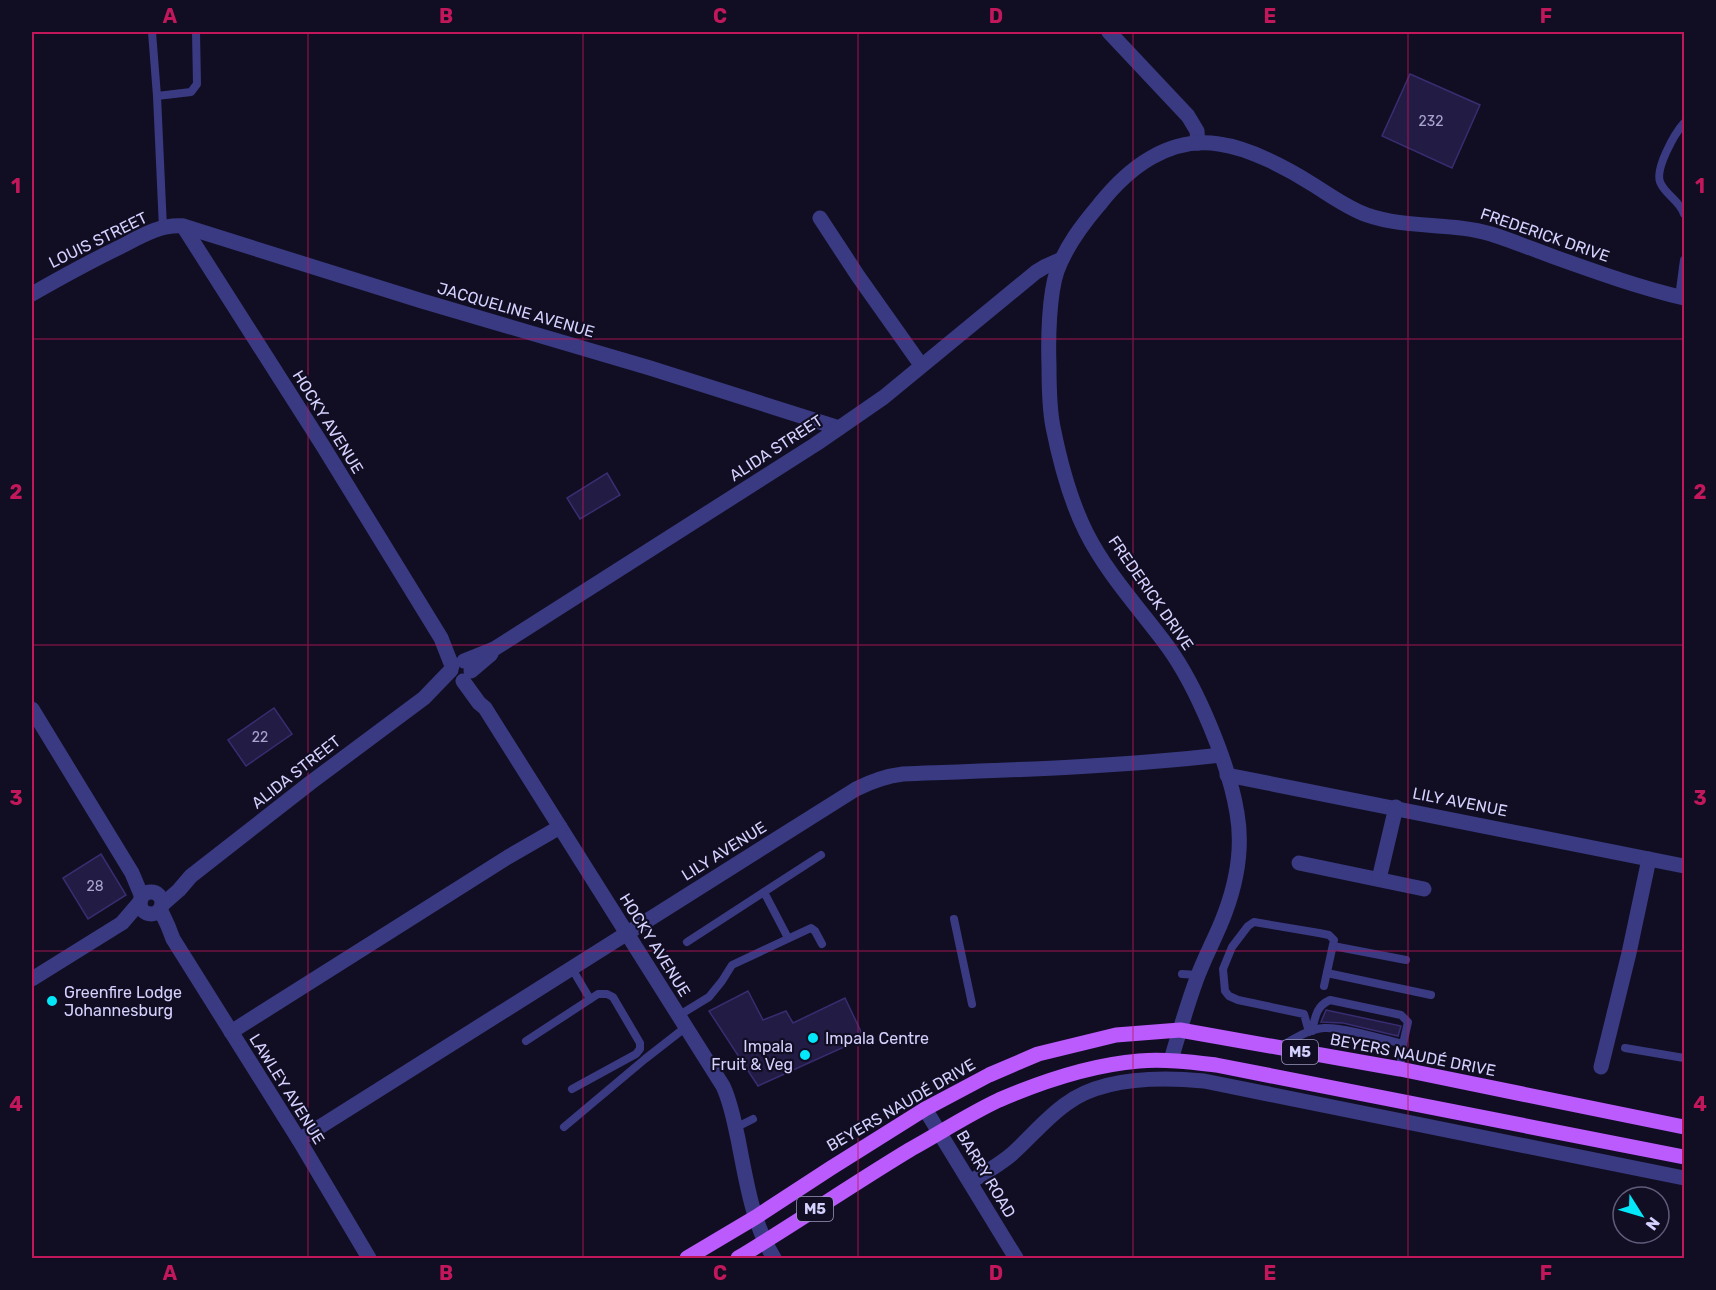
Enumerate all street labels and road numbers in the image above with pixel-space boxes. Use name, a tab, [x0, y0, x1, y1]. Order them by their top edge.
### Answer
street label: FREDERICK DRIVE	[1478, 204, 1612, 266]
street label: LOUIS STREET	[46, 208, 150, 272]
street label: JACQUELINE AVENUE	[435, 278, 597, 342]
street label: HOCKY AVENUE	[289, 367, 367, 477]
street label: ALIDA STREET	[726, 411, 826, 485]
street label: FREDERICK DRIVE	[1104, 532, 1198, 654]
street label: ALIDA STREET	[248, 731, 344, 813]
street label: LILY AVENUE	[1411, 783, 1509, 821]
street label: LILY AVENUE	[678, 817, 770, 885]
street label: HOCKY AVENUE	[616, 890, 694, 1000]
street label: LAWLEY AVENUE	[245, 1030, 329, 1148]
street label: BEYERS NAUDÉ DRIVE	[1329, 1030, 1497, 1080]
road number: M5	[1282, 1040, 1318, 1064]
street label: BEYERS NAUDÉ DRIVE	[823, 1055, 979, 1155]
street label: BARRY ROAD	[952, 1127, 1020, 1221]
road number: M5	[797, 1197, 833, 1221]

